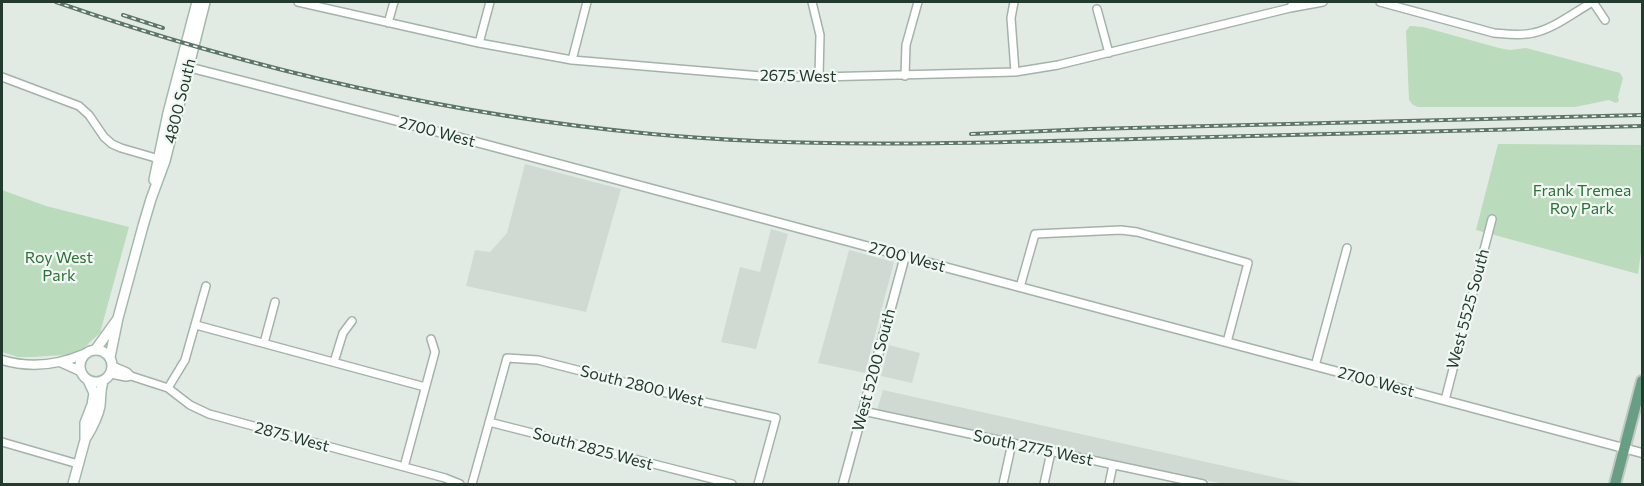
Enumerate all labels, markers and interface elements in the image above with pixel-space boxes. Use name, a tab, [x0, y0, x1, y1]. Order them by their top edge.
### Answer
street label: 4800 South	[160, 57, 200, 145]
street label: 2675 West	[760, 66, 836, 86]
street label: 2700 West	[397, 113, 477, 151]
park label: Frank Tremea Roy Park	[1533, 181, 1631, 219]
street label: 2700 West	[867, 238, 947, 276]
street label: West 5525 South	[1443, 247, 1493, 371]
park label: Roy West Park	[25, 248, 93, 286]
street label: West 5200 South	[848, 307, 900, 433]
street label: South 2800 West	[578, 361, 706, 411]
street label: 2700 West	[1336, 363, 1416, 401]
street label: 2875 West	[253, 418, 331, 456]
street label: South 2825 West	[531, 424, 655, 474]
street label: South 2775 West	[971, 426, 1095, 470]

